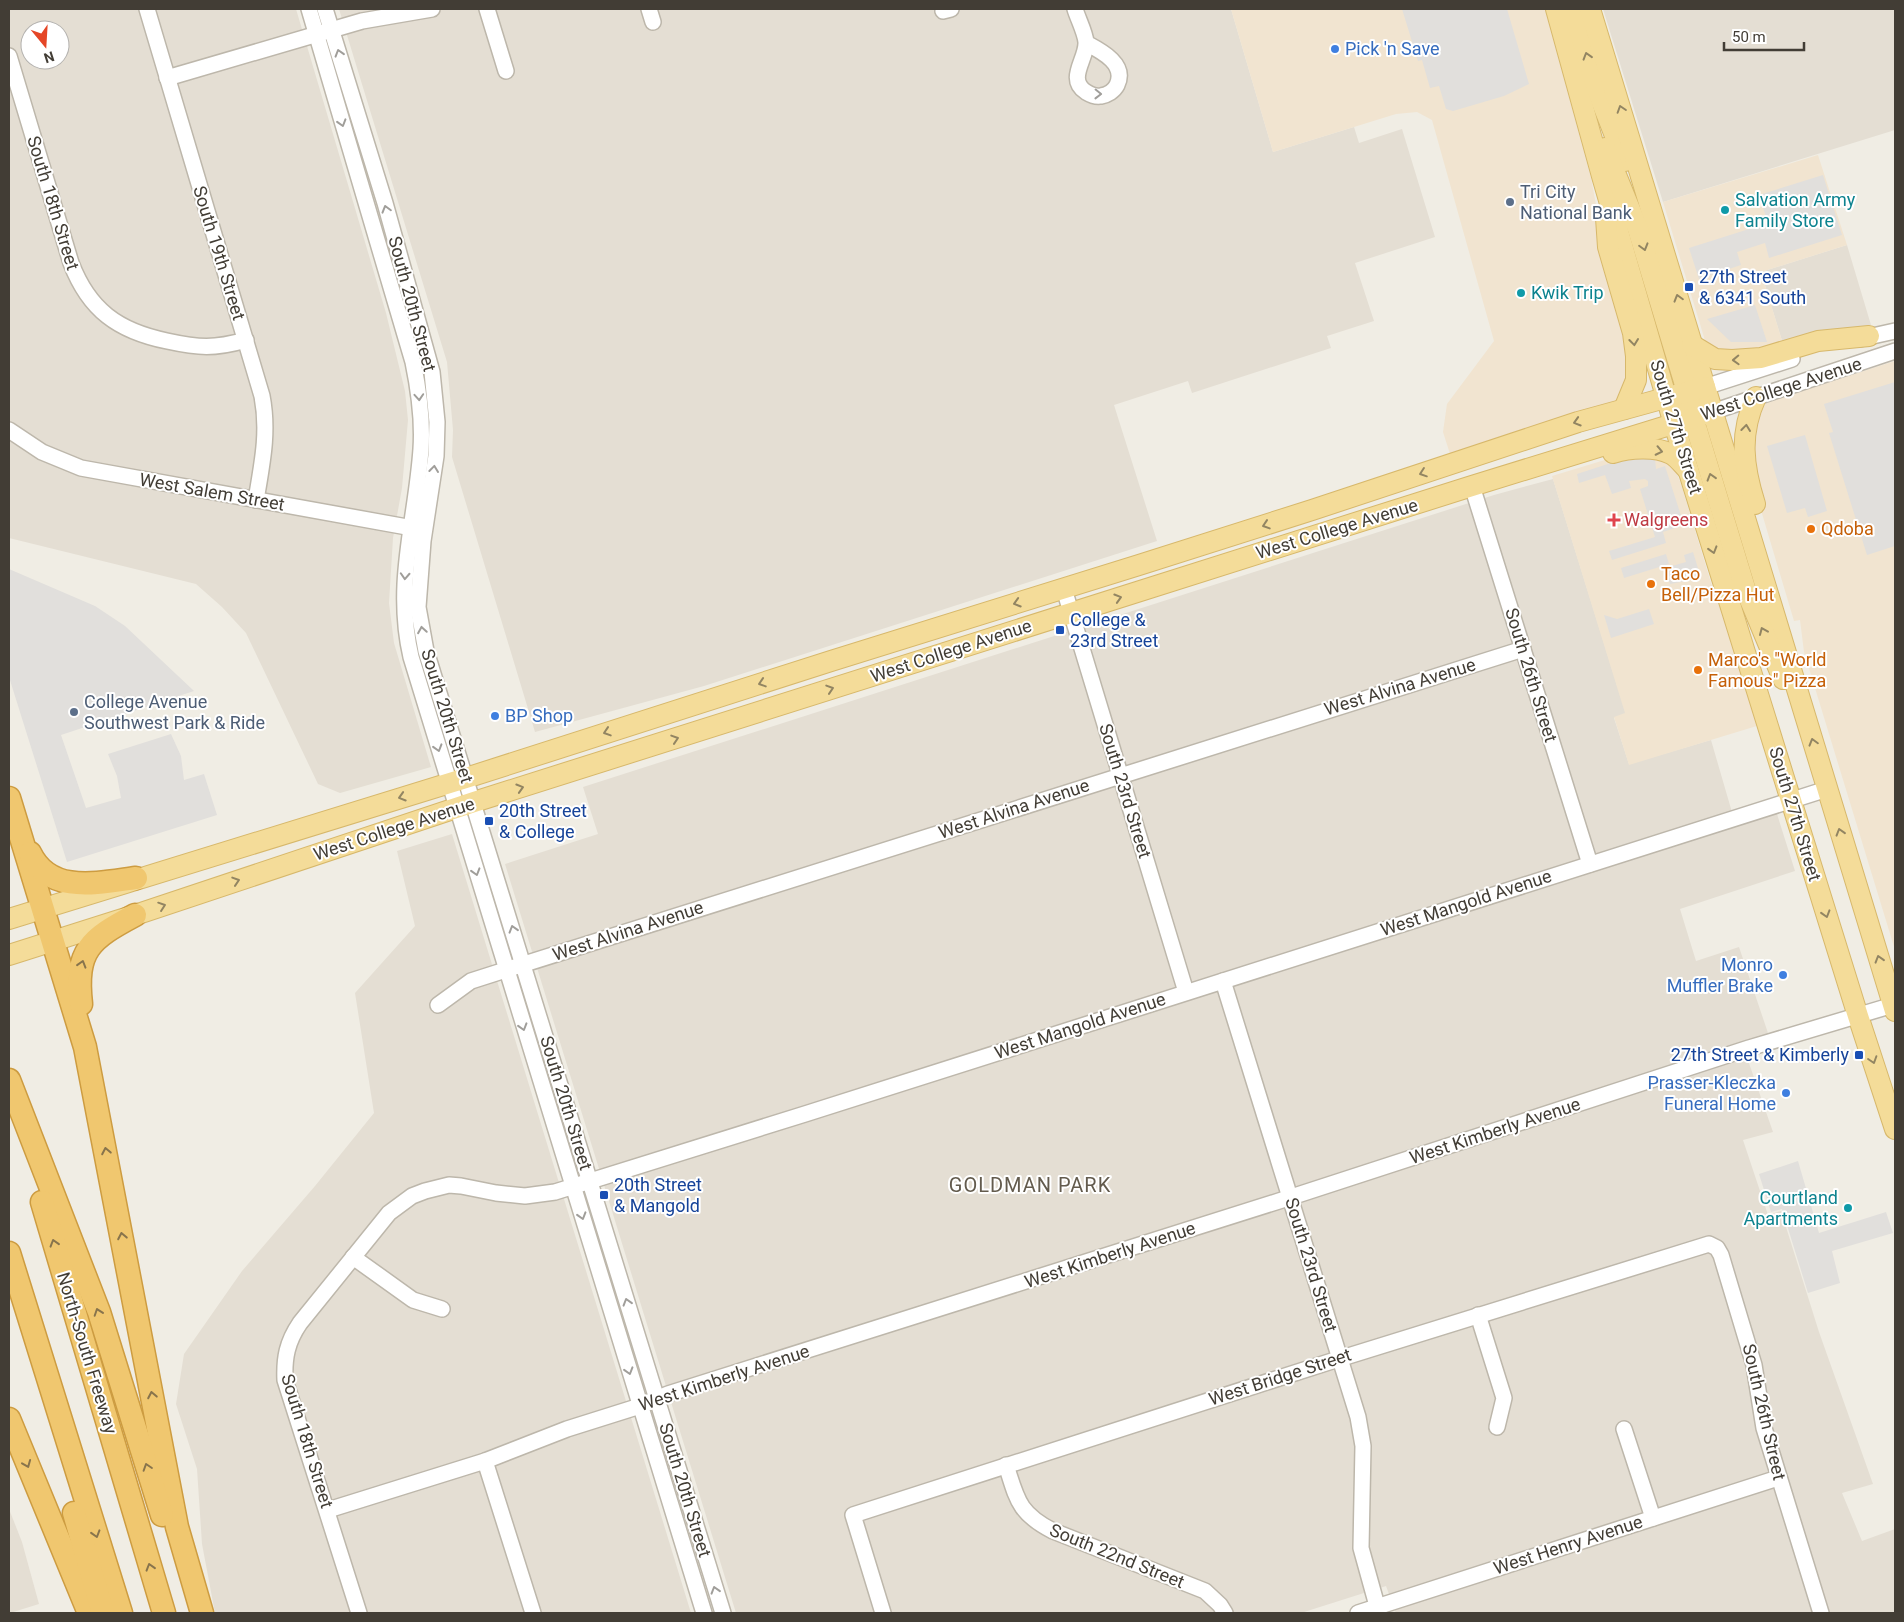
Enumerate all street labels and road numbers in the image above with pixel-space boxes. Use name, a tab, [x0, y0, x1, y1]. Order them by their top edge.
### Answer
street label: South 18th Street	[23, 133, 84, 273]
street label: South 19th Street	[189, 183, 250, 323]
street label: South 20th Street	[384, 234, 441, 374]
street label: West College Avenue	[1698, 353, 1864, 424]
street label: South 27th Street	[1646, 357, 1707, 497]
street label: West Salem Street	[138, 468, 286, 515]
street label: West College Avenue	[1253, 494, 1420, 563]
street label: South 26th Street	[1501, 605, 1562, 745]
street label: West College Avenue	[868, 615, 1034, 686]
street label: South 20th Street	[417, 646, 478, 786]
street label: West Alvina Avenue	[1322, 654, 1478, 720]
street label: South 23rd Street	[1095, 721, 1156, 861]
street label: South 27th Street	[1765, 744, 1826, 884]
street label: West Alvina Avenue	[936, 774, 1092, 843]
street label: West College Avenue	[311, 793, 477, 864]
street label: West Mangold Avenue	[1378, 865, 1554, 940]
street label: West Alvina Avenue	[550, 896, 706, 965]
street label: West Mangold Avenue	[992, 988, 1168, 1063]
street label: South 20th Street	[536, 1033, 597, 1173]
street label: West Kimberly Avenue	[1407, 1093, 1583, 1168]
street label: South 23rd Street	[1281, 1195, 1342, 1335]
street label: West Kimberly Avenue	[1022, 1217, 1198, 1292]
street label: North-South Freeway	[53, 1269, 122, 1437]
street label: West Kimberly Avenue	[636, 1340, 812, 1415]
street label: South 26th Street	[1739, 1342, 1790, 1482]
street label: West Bridge Street	[1206, 1344, 1354, 1409]
street label: South 18th Street	[277, 1371, 338, 1511]
street label: South 20th Street	[655, 1420, 716, 1560]
street label: West Henry Avenue	[1491, 1511, 1645, 1579]
street label: South 22nd Street	[1047, 1519, 1188, 1592]

